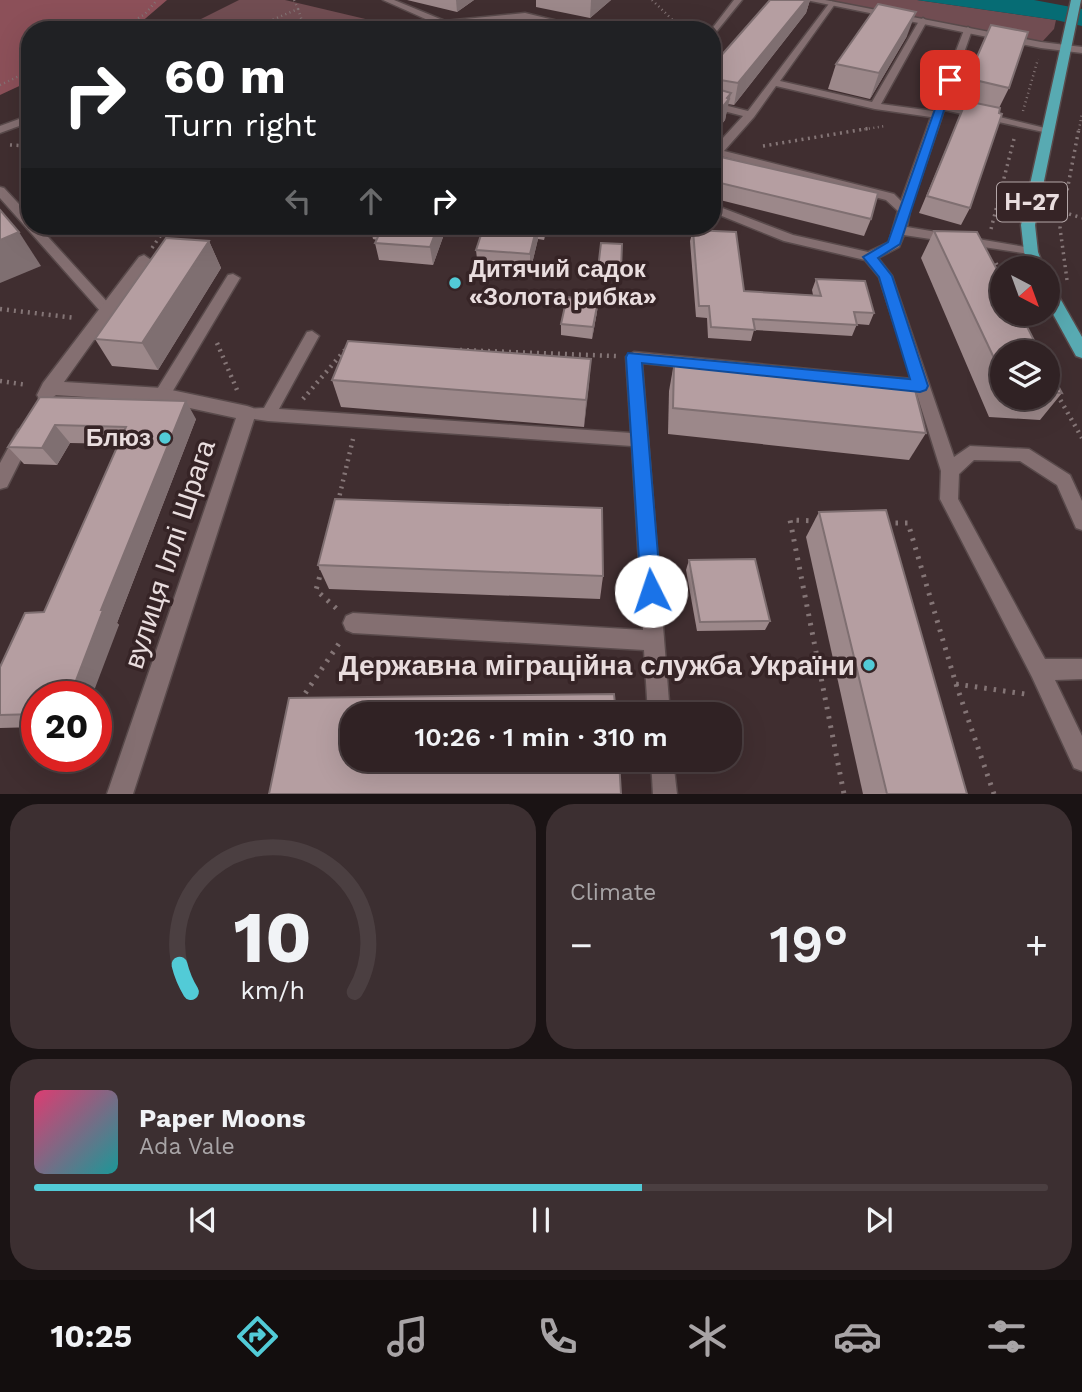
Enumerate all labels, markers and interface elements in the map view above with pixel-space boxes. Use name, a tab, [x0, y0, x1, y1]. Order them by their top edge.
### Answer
text: 60 m	[164, 47, 286, 105]
icon: right	[49, 49, 140, 140]
pin	[920, 50, 980, 110]
icon: arrive	[931, 61, 969, 99]
text: Turn right	[164, 106, 316, 144]
icon: left	[279, 182, 317, 220]
icon: ahead	[352, 182, 390, 220]
icon: right	[425, 182, 463, 220]
road number: Н-27	[997, 182, 1067, 222]
place label: Дитячий садок «Золота рибка»	[469, 255, 657, 311]
north arrow	[990, 256, 1060, 326]
map controls	[990, 256, 1060, 410]
marker: Дитячий садок «Золота рибка»	[447, 275, 463, 291]
button: layers	[990, 340, 1060, 410]
place label: Блюз	[86, 424, 151, 452]
marker: Блюз	[157, 430, 173, 446]
street label: вулиця Іллі Шрага	[117, 435, 222, 673]
position arrow	[614, 554, 688, 628]
place label: Державна міграційна служба України	[339, 649, 855, 682]
marker: Державна міграційна служба України	[861, 657, 877, 673]
speed limit sign: 20	[21, 681, 112, 772]
text: 10:26 · 1 min · 310 m	[414, 722, 668, 752]
text: Climate	[570, 879, 656, 906]
text: 10	[234, 895, 312, 981]
text: 19°	[770, 914, 848, 975]
text: −	[570, 923, 593, 967]
text: +	[1025, 923, 1048, 967]
text: km/h	[241, 976, 305, 1005]
text: Paper Moons	[139, 1103, 306, 1133]
text: Ada Vale	[139, 1133, 235, 1160]
icon: previous	[184, 1201, 222, 1239]
icon: pause	[522, 1201, 560, 1239]
icon: next	[860, 1201, 898, 1239]
icon: directions	[233, 1312, 282, 1361]
icon: music	[383, 1312, 432, 1361]
icon: phone	[533, 1312, 582, 1361]
icon: climate	[683, 1312, 732, 1361]
icon: car	[833, 1312, 882, 1361]
icon: filters	[982, 1312, 1031, 1361]
text: 10:25	[50, 1317, 132, 1355]

